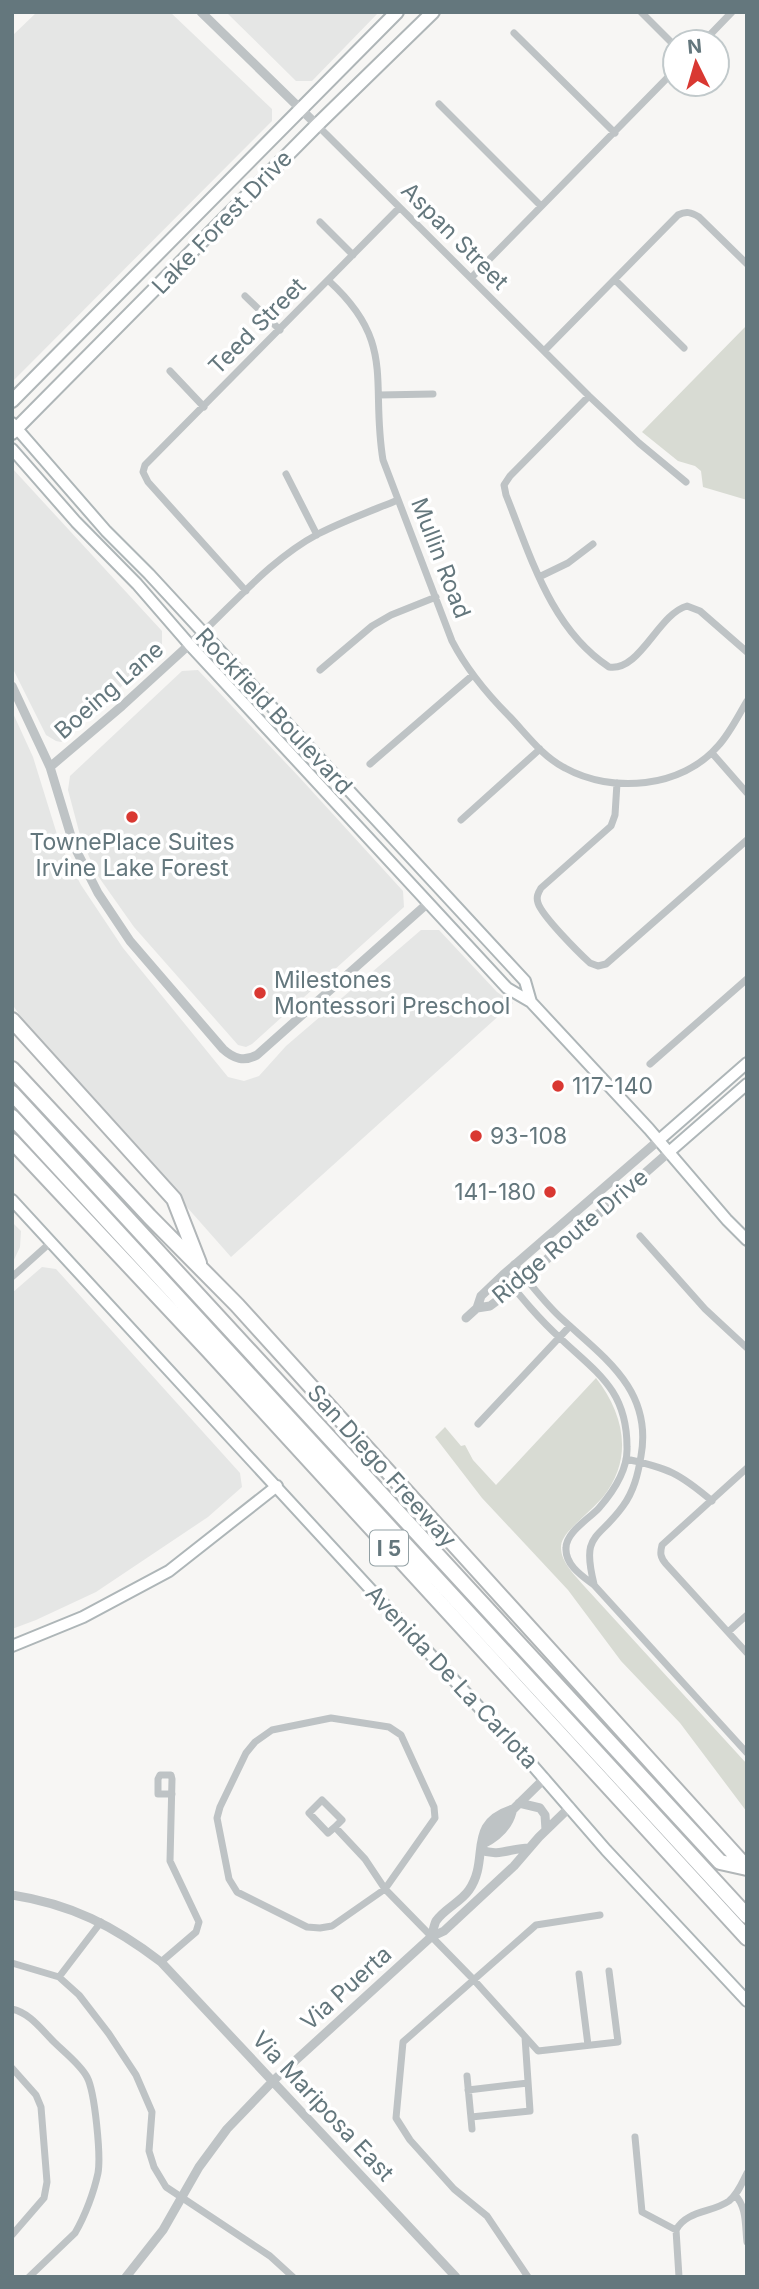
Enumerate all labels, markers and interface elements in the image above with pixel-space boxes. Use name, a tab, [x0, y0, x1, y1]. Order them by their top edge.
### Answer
north arrow	[661, 28, 731, 98]
text: N	[686, 34, 703, 59]
street label: Lake Forest Drive	[146, 144, 298, 300]
street label: Aspan Street	[396, 177, 515, 296]
street label: Teed Street	[203, 271, 312, 380]
street label: Mullin Road	[405, 494, 477, 622]
street label: Rockfield Boulevard	[190, 622, 358, 800]
street label: Boeing Lane	[49, 635, 169, 745]
marker: TownePlace Suites Irvine Lake Forest	[124, 809, 140, 825]
place label: TownePlace Suites Irvine Lake Forest	[29, 828, 235, 882]
place label: Milestones Montessori Preschool	[274, 966, 510, 1020]
marker: Milestones Montessori Preschool	[252, 985, 268, 1001]
place label: 117-140	[572, 1072, 653, 1100]
marker: 117-140	[550, 1078, 566, 1094]
place label: 93-108	[490, 1122, 567, 1150]
marker: 93-108	[468, 1128, 484, 1144]
street label: Ridge Route Drive	[486, 1163, 654, 1309]
place label: 141-180	[454, 1178, 536, 1206]
marker: 141-180	[542, 1184, 558, 1200]
street label: San Diego Freeway	[301, 1379, 463, 1553]
road number: I 5	[370, 1530, 408, 1566]
street label: Avenida De La Carlota	[360, 1580, 544, 1774]
street label: Via Puerta	[295, 1940, 397, 2036]
street label: Via Mariposa East	[246, 2025, 400, 2187]

